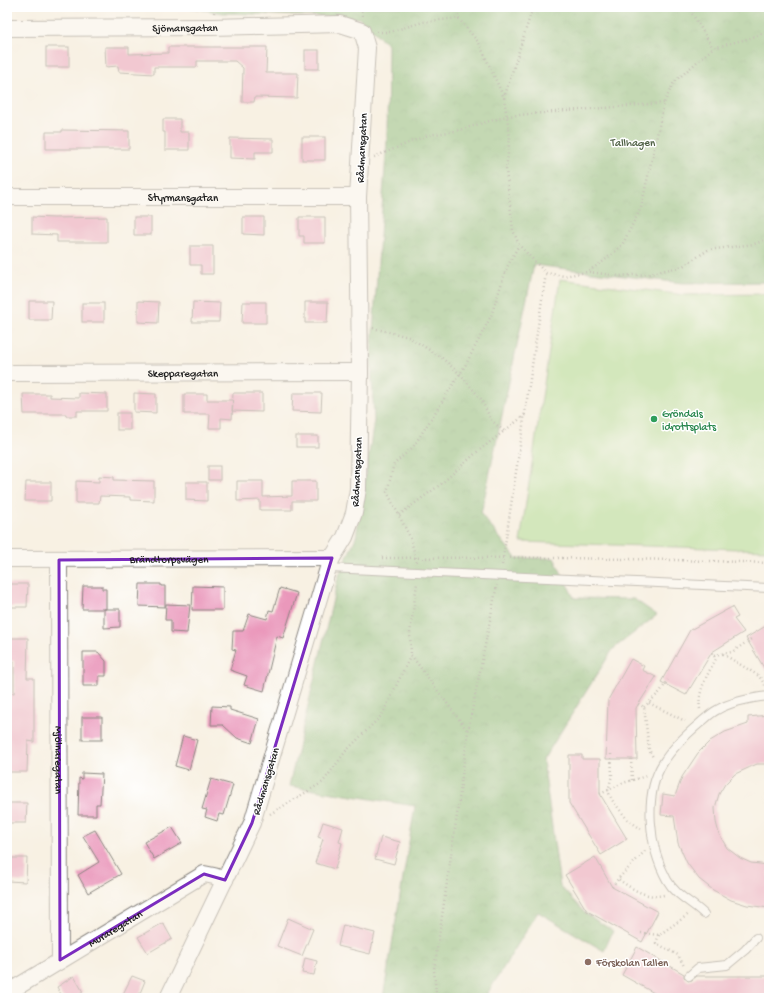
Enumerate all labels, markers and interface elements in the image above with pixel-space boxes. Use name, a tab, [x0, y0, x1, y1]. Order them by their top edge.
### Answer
street label: Sjömansgatan	[152, 23, 219, 35]
street label: Rådmansgatan	[354, 112, 371, 183]
park label: Tallhagen	[610, 138, 656, 150]
street label: Styrmansgatan	[148, 193, 219, 205]
street label: Skepparegatan	[148, 368, 219, 381]
place label: Gröndals idrottsplats	[662, 409, 717, 434]
marker: Gröndals idrottsplats	[649, 414, 659, 424]
street label: Rådmansgatan	[349, 436, 366, 507]
street label: Brändtorpsvägen	[128, 554, 209, 567]
street label: Mjölnaregatan	[51, 726, 64, 795]
street label: Rådmansgatan	[250, 745, 283, 817]
street label: Muraregatan	[87, 908, 146, 950]
marker: Förskolan Tallen	[583, 957, 593, 967]
place label: Förskolan Tallen	[595, 958, 669, 970]

